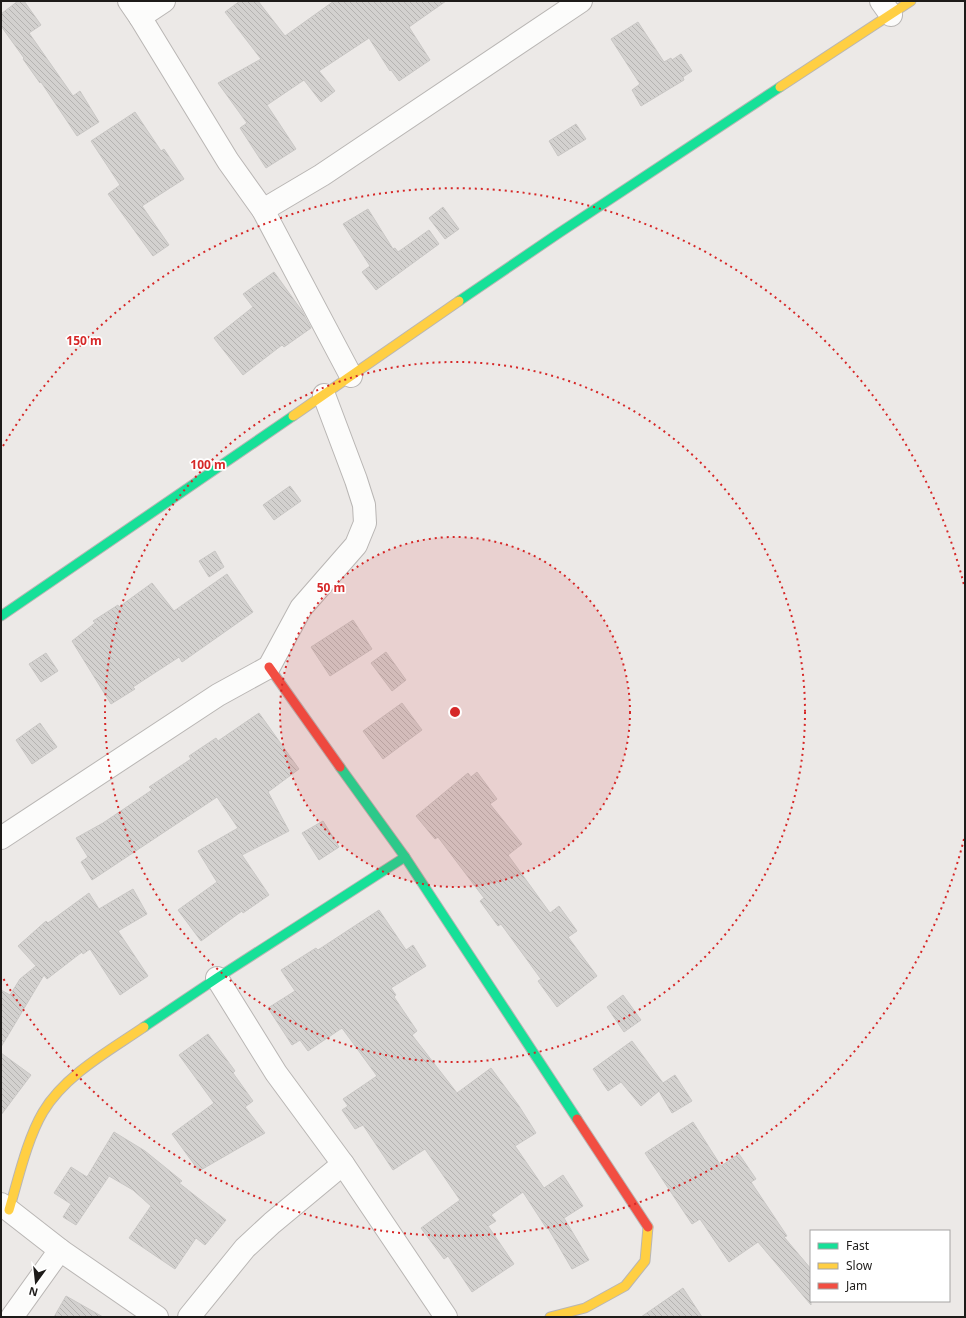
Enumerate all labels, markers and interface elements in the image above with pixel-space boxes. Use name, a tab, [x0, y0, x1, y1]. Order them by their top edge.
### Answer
text: 150 m	[66, 332, 102, 349]
text: 100 m	[190, 456, 226, 473]
text: 50 m	[317, 579, 345, 596]
centre of rings	[448, 705, 462, 719]
legend	[810, 1230, 950, 1302]
text: Fast	[846, 1237, 870, 1254]
text: Slow	[846, 1257, 873, 1274]
north arrow	[16, 1262, 56, 1302]
text: Jam	[845, 1277, 867, 1294]
text: N	[27, 1284, 40, 1301]

